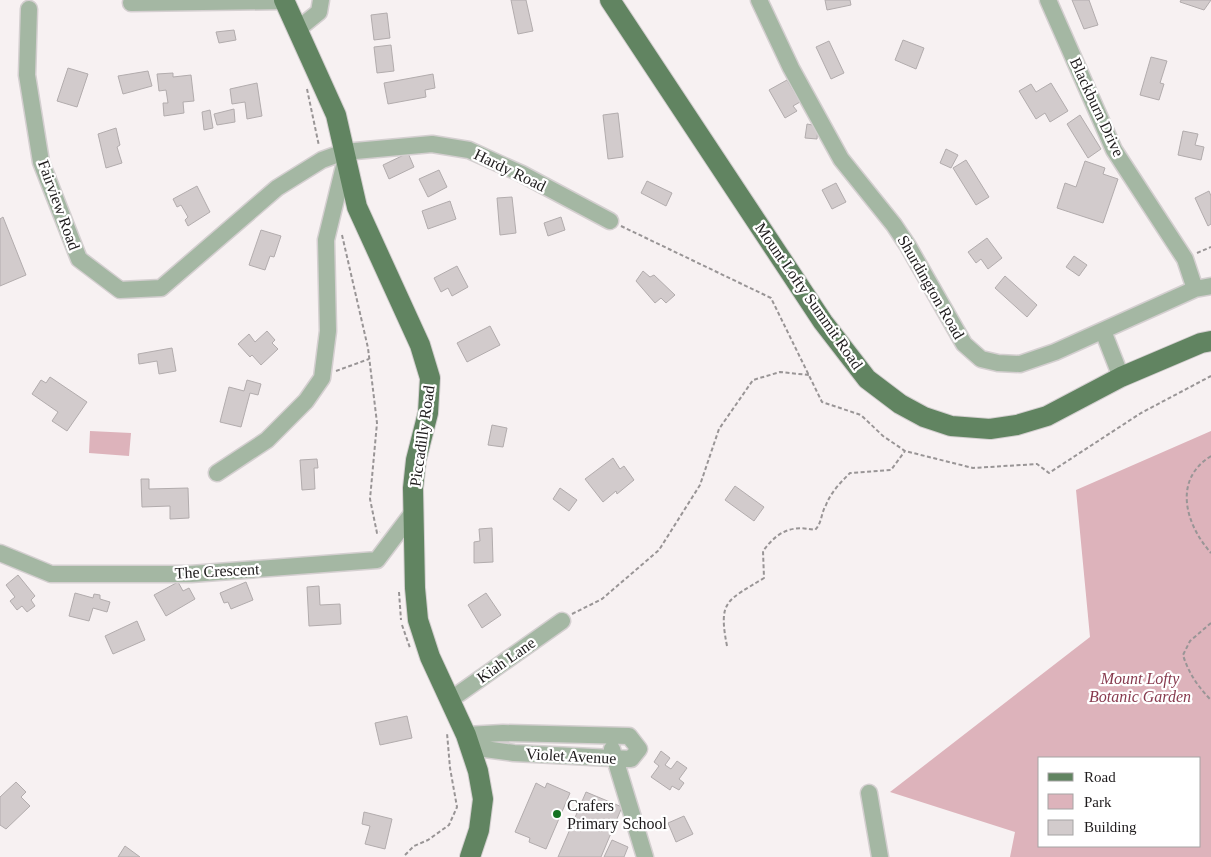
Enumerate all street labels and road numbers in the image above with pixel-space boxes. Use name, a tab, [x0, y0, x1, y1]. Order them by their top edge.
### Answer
street label: Blackburn Drive	[1067, 55, 1127, 159]
street label: Hardy Road	[471, 145, 549, 196]
street label: Fairview Road	[35, 158, 83, 252]
street label: Mount Lofty Summit Road	[751, 220, 866, 373]
street label: Shurdington Road	[894, 232, 968, 342]
street label: Piccadilly Road	[407, 384, 438, 488]
street label: The Crescent	[174, 560, 260, 582]
street label: Kiah Lane	[474, 634, 538, 686]
street label: Violet Avenue	[525, 745, 617, 767]

